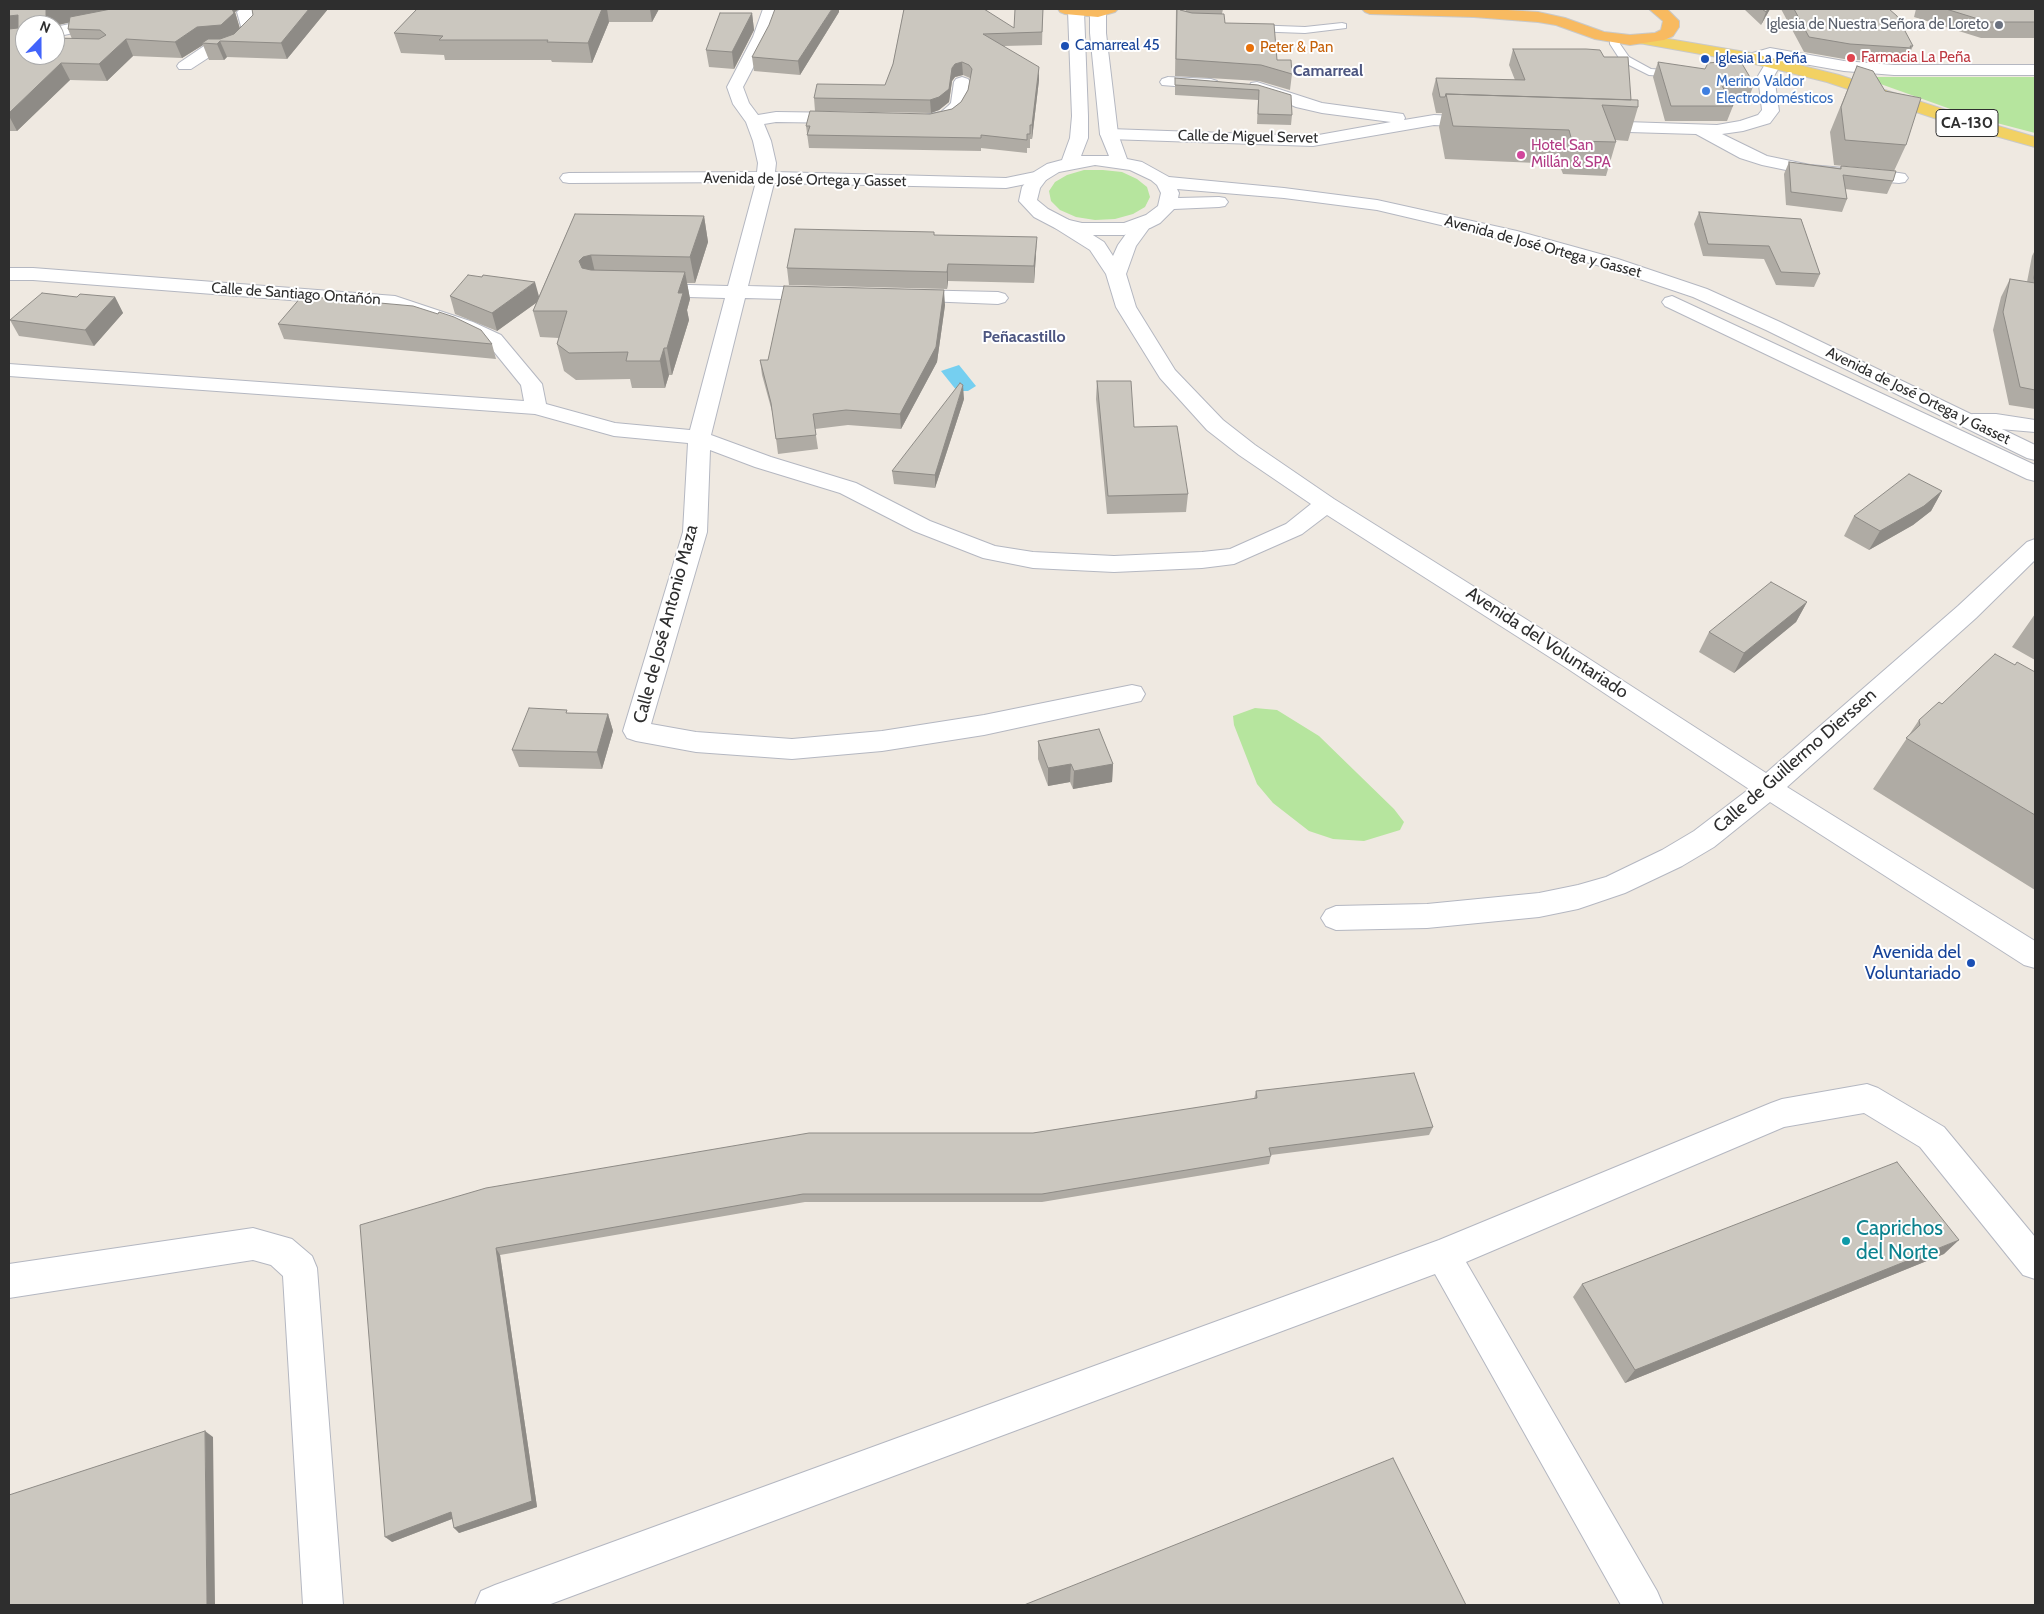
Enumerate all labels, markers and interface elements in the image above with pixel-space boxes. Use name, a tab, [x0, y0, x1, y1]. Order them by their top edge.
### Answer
north arrow	[15, 15, 65, 65]
place label: Iglesia de Nuestra Señora de Loreto	[1766, 16, 1989, 34]
text: N	[37, 17, 53, 37]
marker: Iglesia de Nuestra Señora de Loreto	[1993, 19, 2005, 31]
place label: Camarreal 45	[1075, 37, 1160, 55]
place label: Peter & Pan	[1260, 39, 1333, 57]
marker: Camarreal 45	[1059, 40, 1071, 52]
marker: Peter & Pan	[1244, 42, 1256, 54]
place label: Farmacia La Peña	[1861, 49, 1971, 67]
place label: Iglesia La Peña	[1715, 50, 1807, 68]
marker: Farmacia La Peña	[1845, 52, 1857, 64]
marker: Iglesia La Peña	[1699, 53, 1711, 65]
district label: Camarreal	[1293, 61, 1363, 81]
place label: Merino Valdor Electrodomésticos	[1716, 73, 1833, 108]
marker: Merino Valdor Electrodomésticos	[1700, 85, 1712, 97]
road number: CA-130	[1936, 110, 1998, 136]
street label: Calle de Miguel Servet	[1178, 127, 1318, 147]
place label: Hotel San Millán & SPA	[1531, 137, 1611, 172]
marker: Hotel San Millán & SPA	[1515, 149, 1527, 161]
street label: Avenida de José Ortega y Gasset	[703, 169, 907, 191]
street label: Avenida de José Ortega y Gasset	[1443, 212, 1643, 282]
street label: Calle de Santiago Ontañón	[211, 279, 381, 309]
district label: Peñacastillo	[982, 327, 1066, 347]
street label: Avenida de José Ortega y Gasset	[1823, 343, 2013, 449]
street label: Calle de José Antonio Maza	[629, 522, 703, 726]
street label: Avenida del Voluntariado	[1462, 583, 1632, 703]
street label: Calle de Guillermo Dierssen	[1709, 684, 1881, 838]
place label: Avenida del Voluntariado	[1865, 942, 1961, 984]
marker: Avenida del Voluntariado	[1965, 957, 1977, 969]
place label: Caprichos del Norte	[1856, 1216, 1943, 1266]
marker: Caprichos del Norte	[1840, 1235, 1852, 1247]

